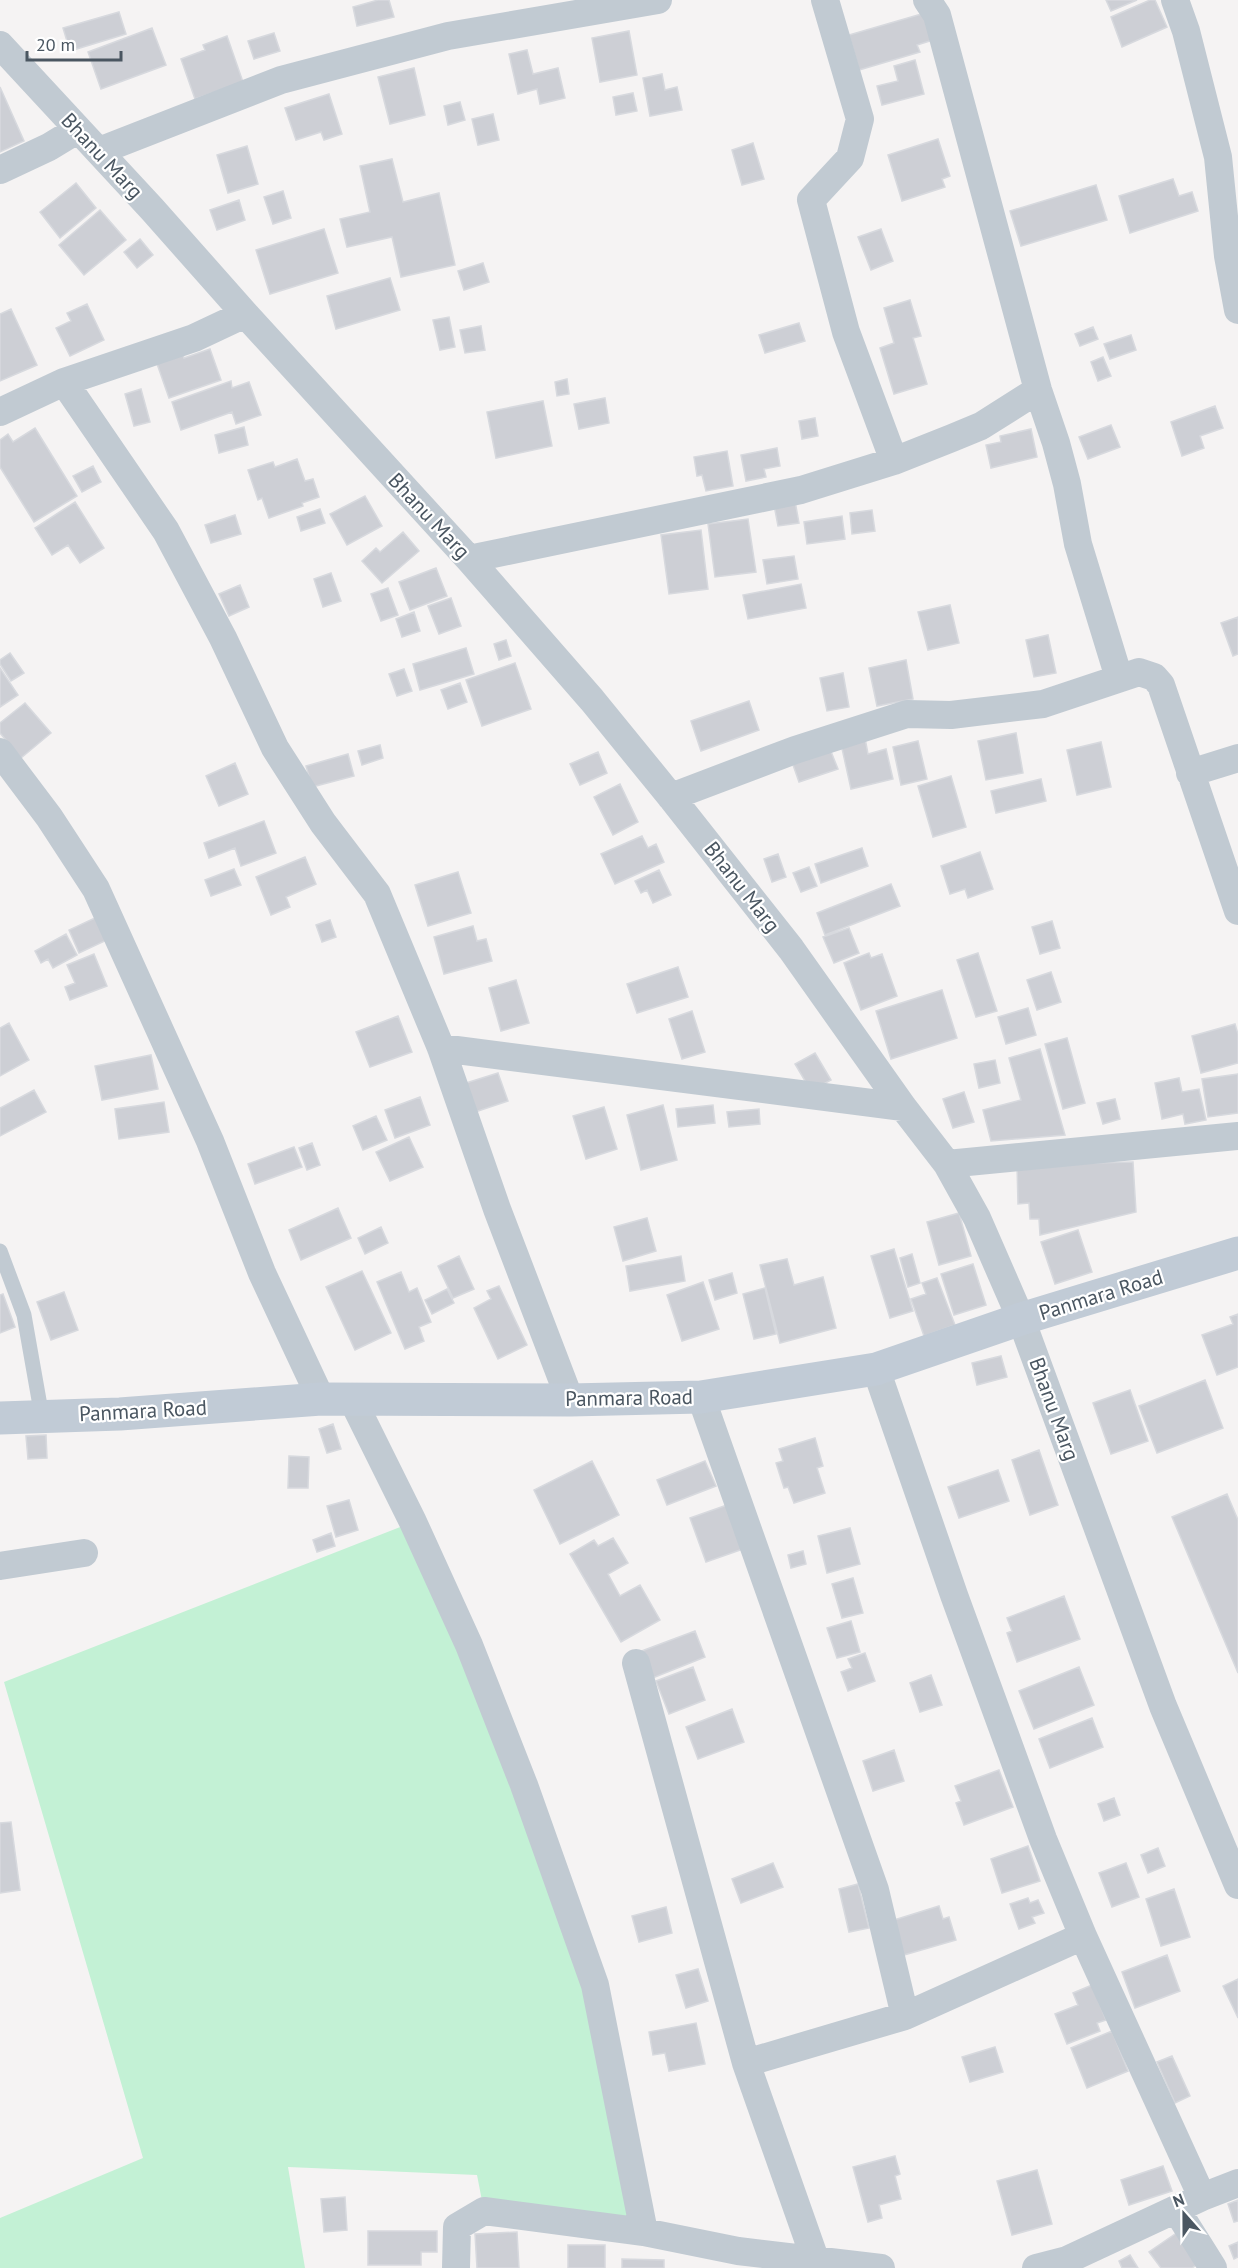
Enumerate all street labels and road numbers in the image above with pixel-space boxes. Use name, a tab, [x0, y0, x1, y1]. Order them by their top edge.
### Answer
street label: Bhanu Marg	[56, 107, 149, 204]
street label: Bhanu Marg	[383, 467, 476, 564]
street label: Bhanu Marg	[699, 836, 786, 938]
street label: Panmara Road	[1036, 1263, 1166, 1326]
street label: Bhanu Marg	[1023, 1353, 1086, 1464]
street label: Panmara Road	[565, 1383, 693, 1412]
street label: Panmara Road	[78, 1394, 208, 1427]

